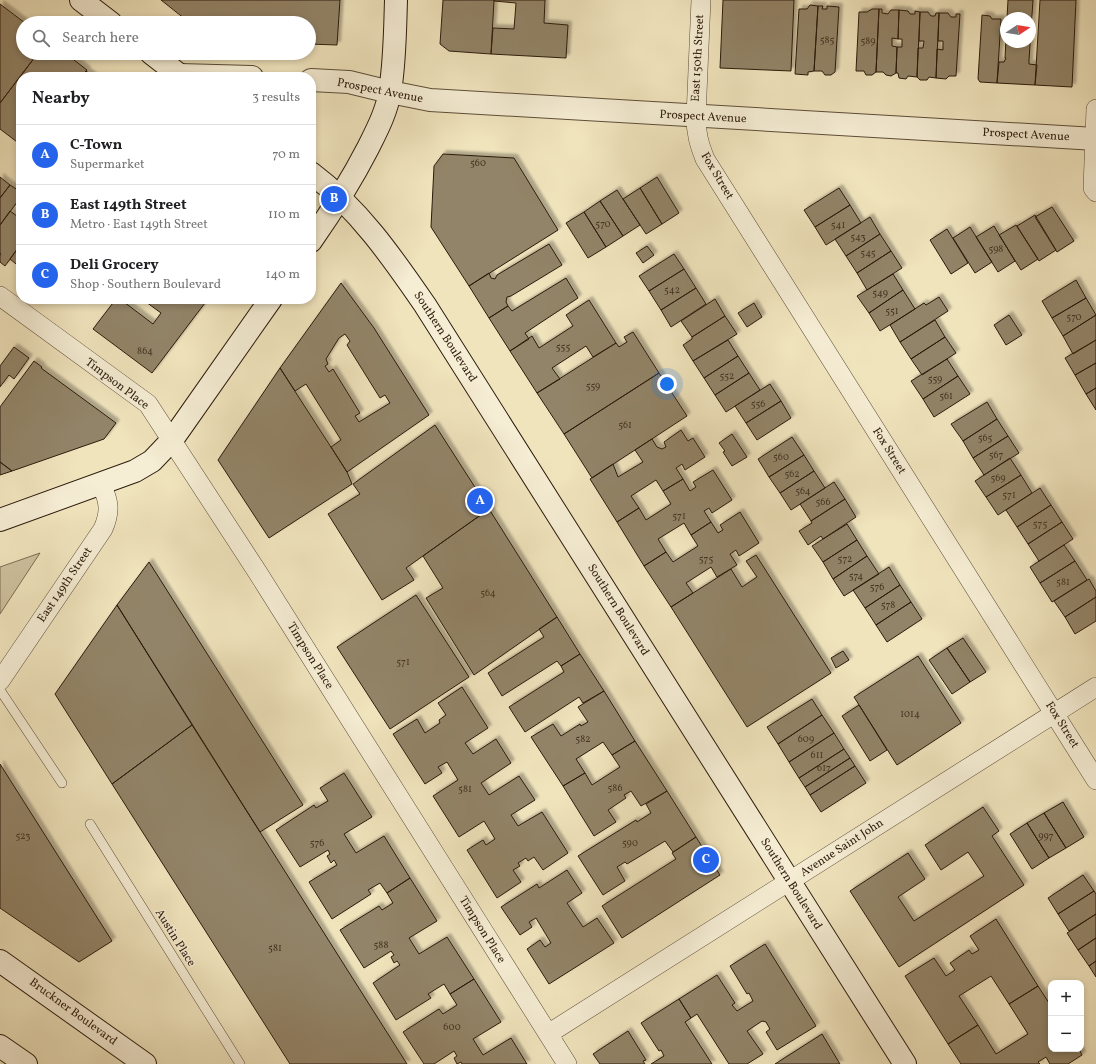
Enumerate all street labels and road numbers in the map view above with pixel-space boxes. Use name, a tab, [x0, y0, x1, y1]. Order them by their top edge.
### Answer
street label: East 150th Street	[688, 14, 708, 102]
street label: Prospect Avenue	[336, 75, 425, 107]
street label: Prospect Avenue	[659, 107, 747, 127]
street label: Prospect Avenue	[982, 125, 1070, 145]
street label: Fox Street	[697, 149, 737, 203]
street label: Southern Boulevard	[410, 288, 481, 386]
street label: Timpson Place	[82, 355, 152, 414]
street label: Fox Street	[868, 425, 910, 477]
street label: East 149th Street	[34, 544, 96, 626]
street label: Southern Boulevard	[583, 561, 653, 659]
street label: Timpson Place	[283, 619, 337, 693]
street label: Fox Street	[1041, 699, 1083, 751]
street label: Avenue Saint John	[797, 815, 887, 881]
street label: Southern Boulevard	[756, 835, 826, 933]
street label: Timpson Place	[455, 893, 509, 967]
street label: Austin Place	[151, 906, 199, 970]
street label: Bruckner Boulevard	[26, 975, 120, 1049]

